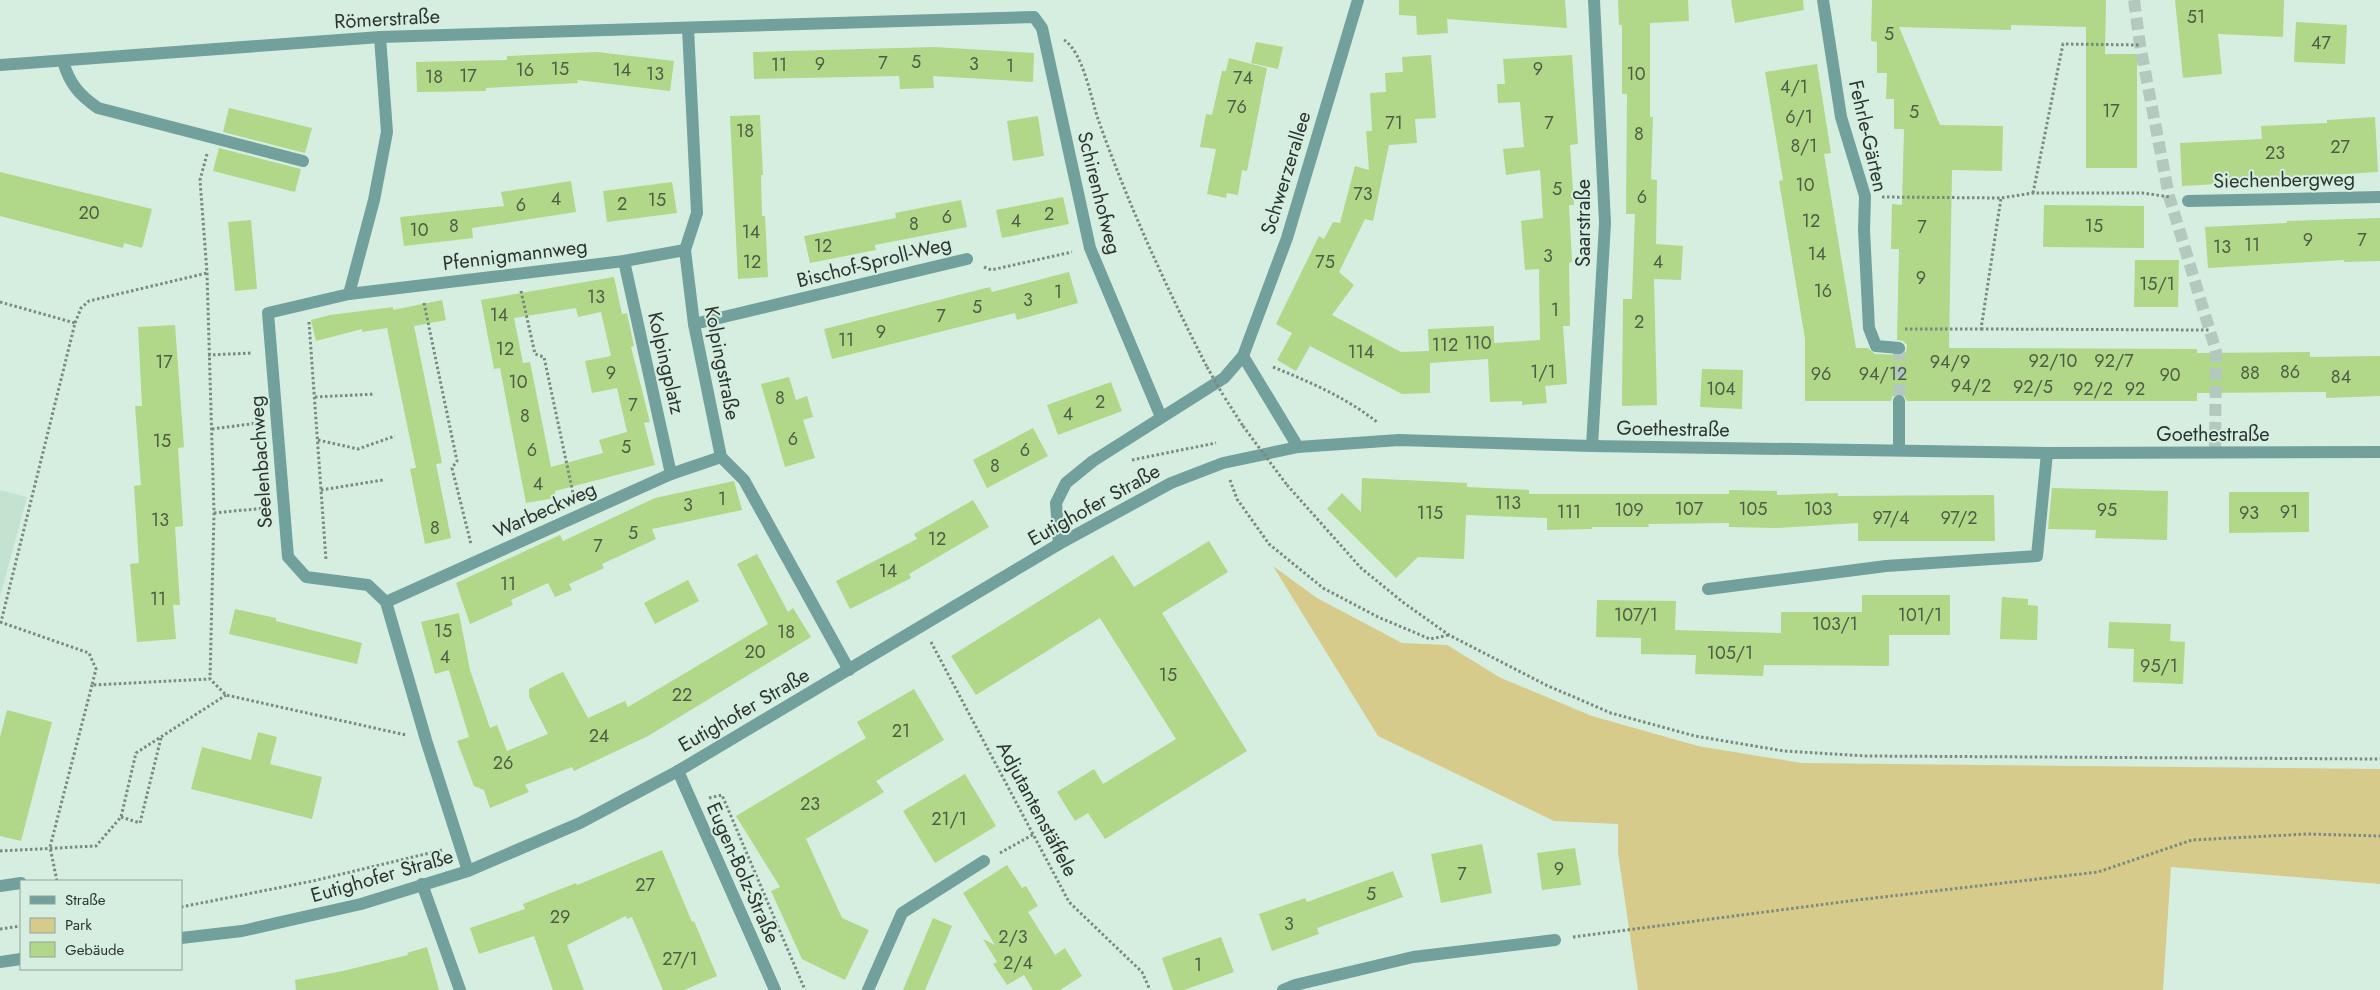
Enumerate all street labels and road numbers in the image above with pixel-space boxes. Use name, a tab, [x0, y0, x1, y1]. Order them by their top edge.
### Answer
street label: Römerstraße	[333, 2, 441, 36]
street label: Fehrle-Gärten	[1841, 77, 1895, 195]
street label: Schwerzerallee	[1253, 108, 1319, 238]
street label: Schirenhofweg	[1070, 128, 1128, 258]
street label: Siechenbergweg	[2213, 164, 2355, 196]
street label: Saarstraße	[1569, 179, 1598, 267]
street label: Bischof-Sproll-Weg	[794, 229, 954, 295]
street label: Pfennigmannweg	[441, 232, 589, 278]
street label: Kolpingstraße	[697, 303, 747, 423]
street label: Kolpingplatz	[640, 309, 692, 417]
street label: Seelenbachweg	[242, 395, 280, 529]
street label: Goethestraße	[1616, 414, 1730, 444]
street label: Goethestraße	[2156, 420, 2270, 449]
street label: Eutighofer Straße	[1023, 457, 1165, 553]
street label: Warbeckweg	[489, 474, 601, 546]
street label: Eutighofer Straße	[673, 661, 815, 759]
street label: Adjutantenstäffele	[989, 736, 1085, 882]
street label: Eugen-Bolz-Straße	[699, 798, 787, 948]
street label: Eutighofer Straße	[307, 842, 457, 910]

